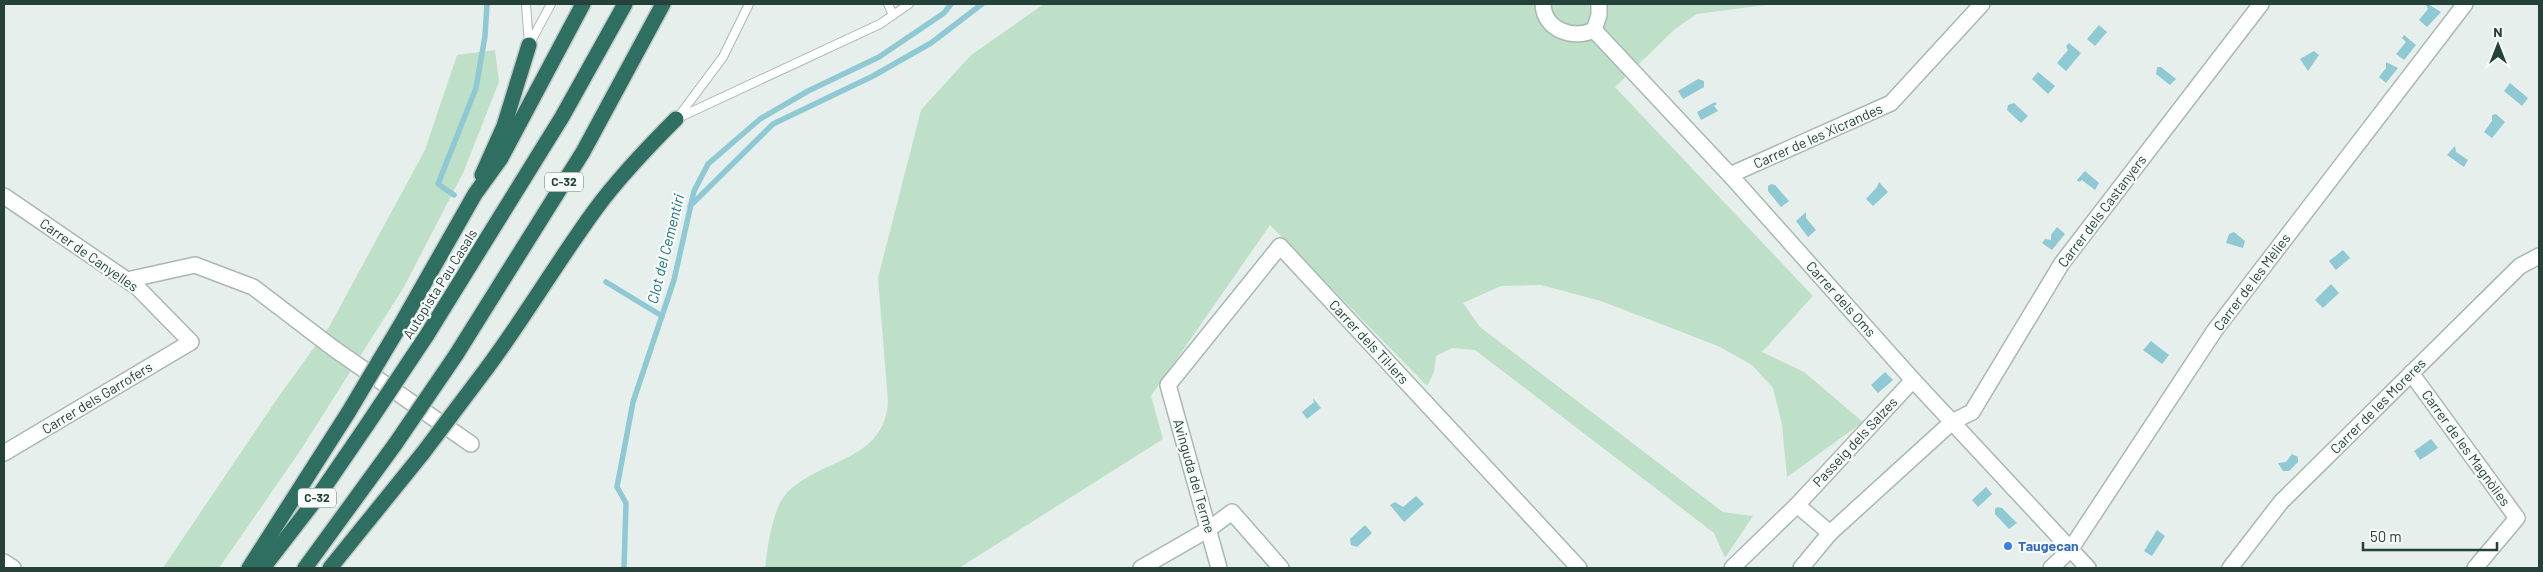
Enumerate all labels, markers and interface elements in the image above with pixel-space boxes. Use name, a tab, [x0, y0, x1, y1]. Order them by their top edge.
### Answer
north arrow	[2473, 20, 2523, 70]
text: N	[2493, 23, 2503, 40]
street label: Carrer de les Xicrandes	[1751, 99, 1885, 172]
street label: Carrer dels Castanyers	[2054, 151, 2150, 270]
road number: C-32	[545, 172, 583, 192]
water label: Clot del Cementiri	[643, 192, 687, 305]
street label: Carrer de Canyelles	[37, 214, 142, 295]
street label: Autopista Pau Casals	[399, 225, 480, 342]
street label: Carrer de les Mèlies	[2209, 230, 2294, 334]
street label: Carrer dels Oms	[1803, 257, 1880, 340]
street label: Carrer dels Til·lers	[1326, 296, 1413, 387]
street label: Carrer de les Moreres	[2326, 354, 2429, 457]
street label: Carrer dels Garrofers	[38, 358, 155, 437]
street label: Carrer de les Magnòlies	[2419, 386, 2514, 509]
street label: Passeig dels Salzes	[1809, 393, 1901, 490]
street label: Avinguda del Terme	[1170, 417, 1219, 535]
road number: C-32	[298, 488, 336, 508]
scale bar	[2363, 520, 2497, 552]
text: 50 m	[2370, 527, 2402, 545]
place label: Taugecan	[2018, 537, 2079, 554]
marker: Taugecan	[2002, 540, 2014, 552]

